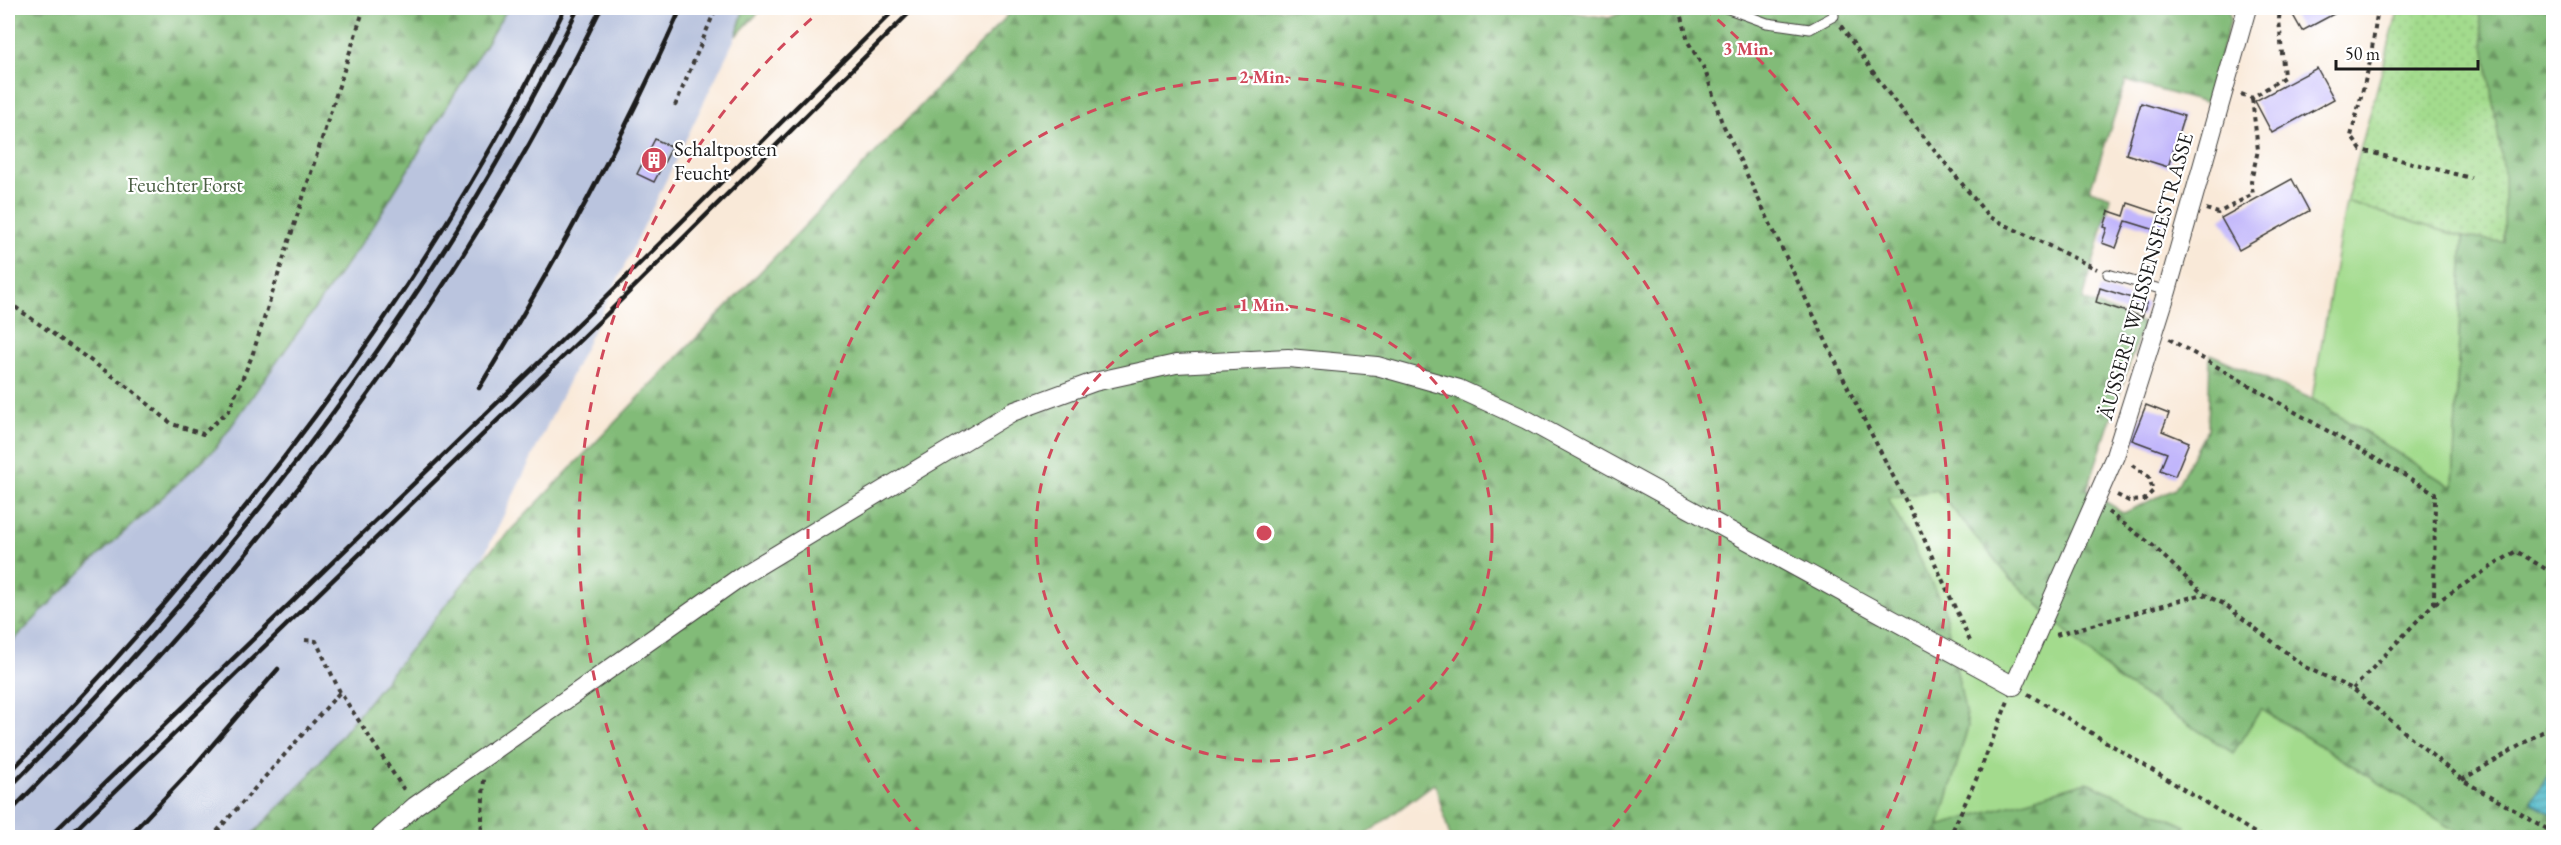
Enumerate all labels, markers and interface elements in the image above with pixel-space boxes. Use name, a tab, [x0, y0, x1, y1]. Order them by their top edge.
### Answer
scale bar	[2336, 33, 2478, 71]
text: 3 Min.	[1723, 37, 1773, 60]
text: 50 m	[2345, 42, 2380, 65]
text: 2 Min.	[1239, 65, 1289, 88]
street label: ÄUSSERE WEISSENSEESTRASSE	[2091, 129, 2199, 424]
place label: Schaltposten Feucht	[674, 135, 777, 186]
building icon: Schaltposten Feucht	[639, 145, 669, 175]
park label: Feuchter Forst	[127, 171, 243, 198]
text: 1 Min.	[1239, 293, 1289, 316]
centre of rings	[1254, 523, 1274, 543]

